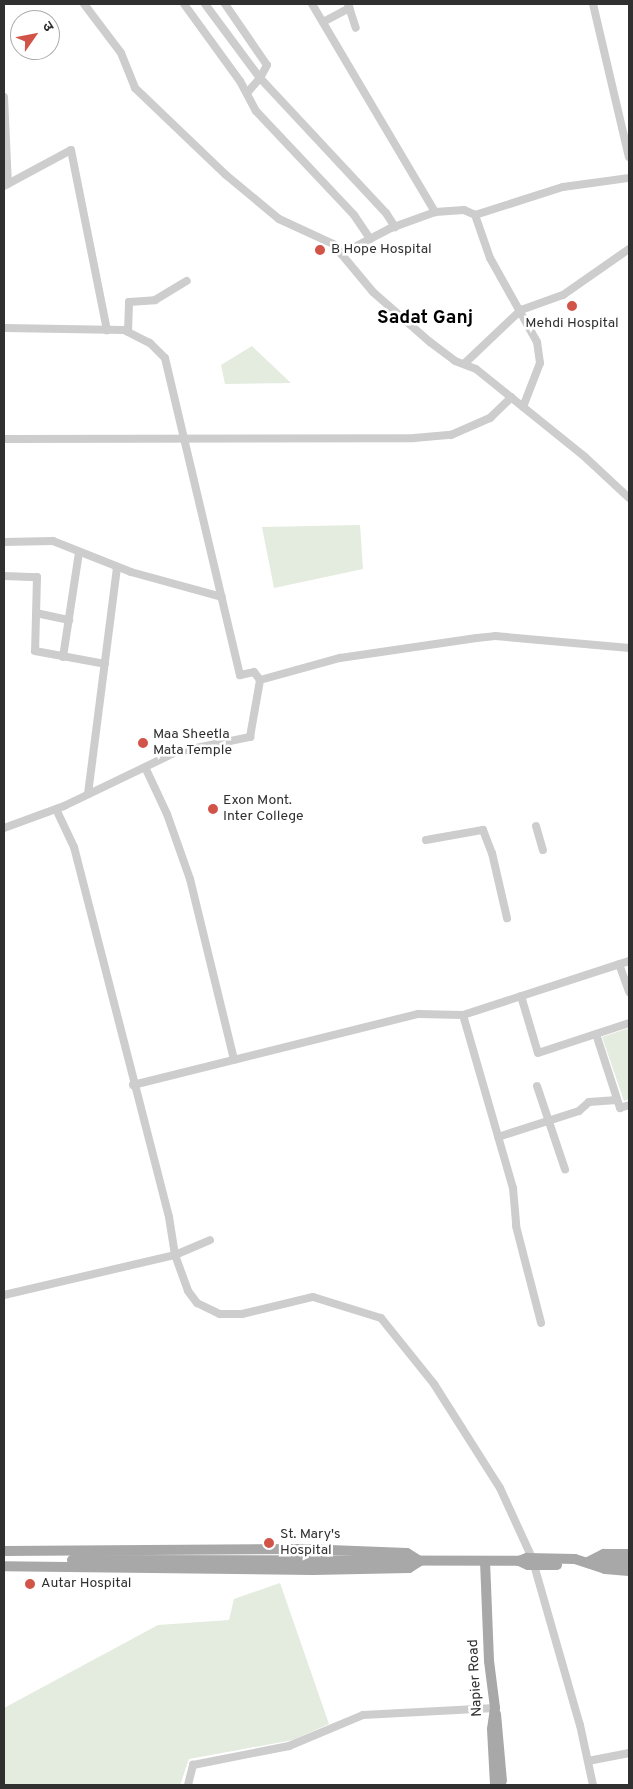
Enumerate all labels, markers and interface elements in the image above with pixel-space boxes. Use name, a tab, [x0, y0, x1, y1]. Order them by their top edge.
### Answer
north arrow	[10, 10, 60, 60]
text: उ	[38, 19, 57, 35]
place label: B Hope Hospital	[331, 242, 432, 258]
marker: B Hope Hospital	[313, 243, 327, 257]
marker: Mehdi Hospital	[565, 299, 579, 313]
district label: Sadat Ganj	[377, 308, 473, 330]
place label: Mehdi Hospital	[525, 316, 619, 332]
place label: Maa Sheetla Mata Temple	[153, 727, 233, 760]
marker: Maa Sheetla Mata Temple	[137, 737, 149, 749]
place label: Exon Mont. Inter College	[223, 793, 304, 826]
marker: Exon Mont. Inter College	[207, 803, 219, 815]
place label: St. Mary's Hospital	[280, 1527, 341, 1560]
marker: St. Mary's Hospital	[262, 1536, 276, 1550]
place label: Autar Hospital	[41, 1576, 131, 1592]
marker: Autar Hospital	[23, 1577, 37, 1591]
street label: Napier Road	[466, 1639, 486, 1717]

